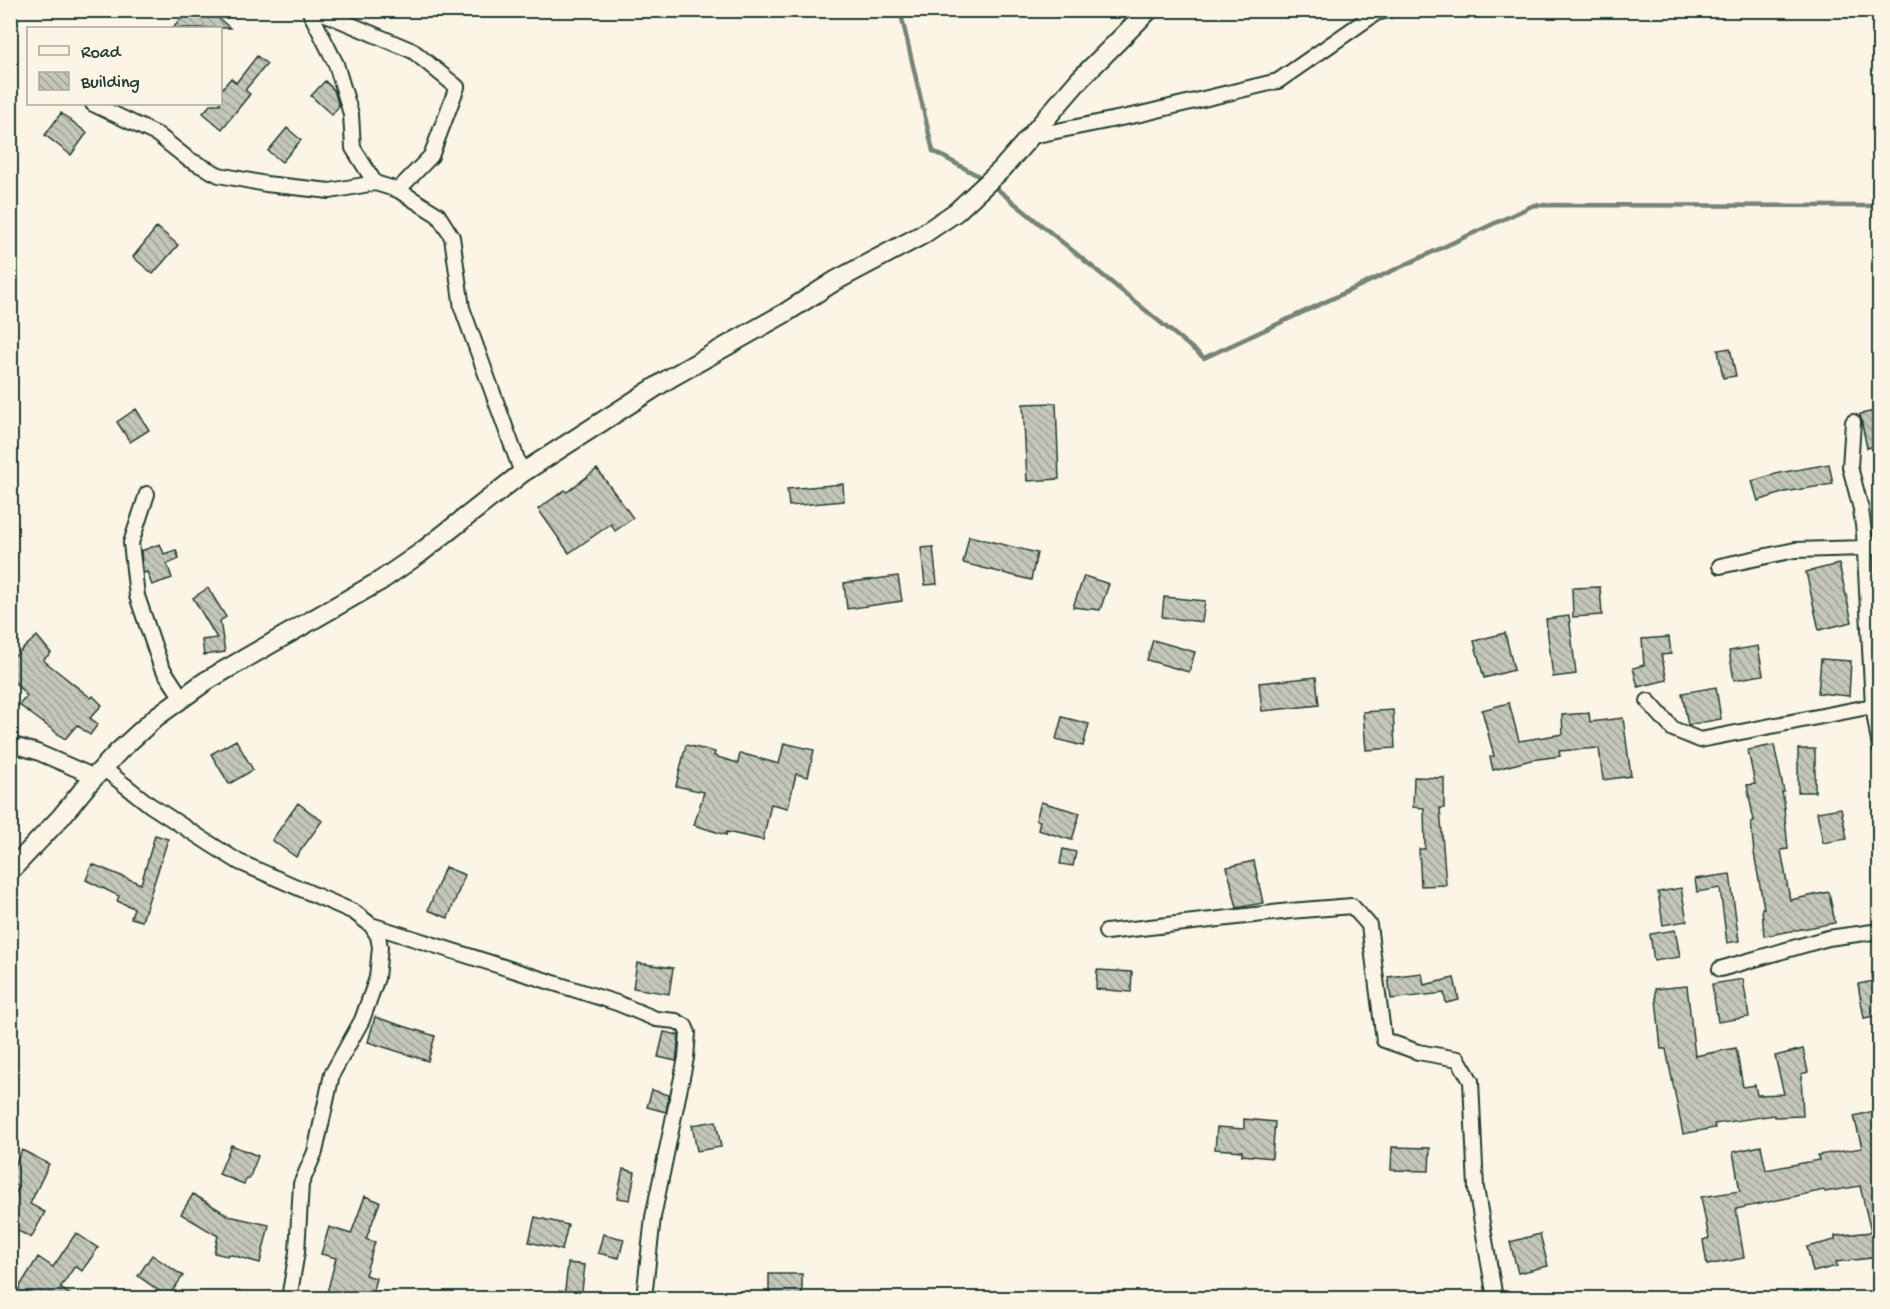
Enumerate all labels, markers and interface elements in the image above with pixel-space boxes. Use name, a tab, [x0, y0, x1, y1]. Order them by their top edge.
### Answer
legend	[27, 27, 222, 105]
text: Road	[81, 43, 122, 64]
text: Building	[80, 73, 140, 94]

